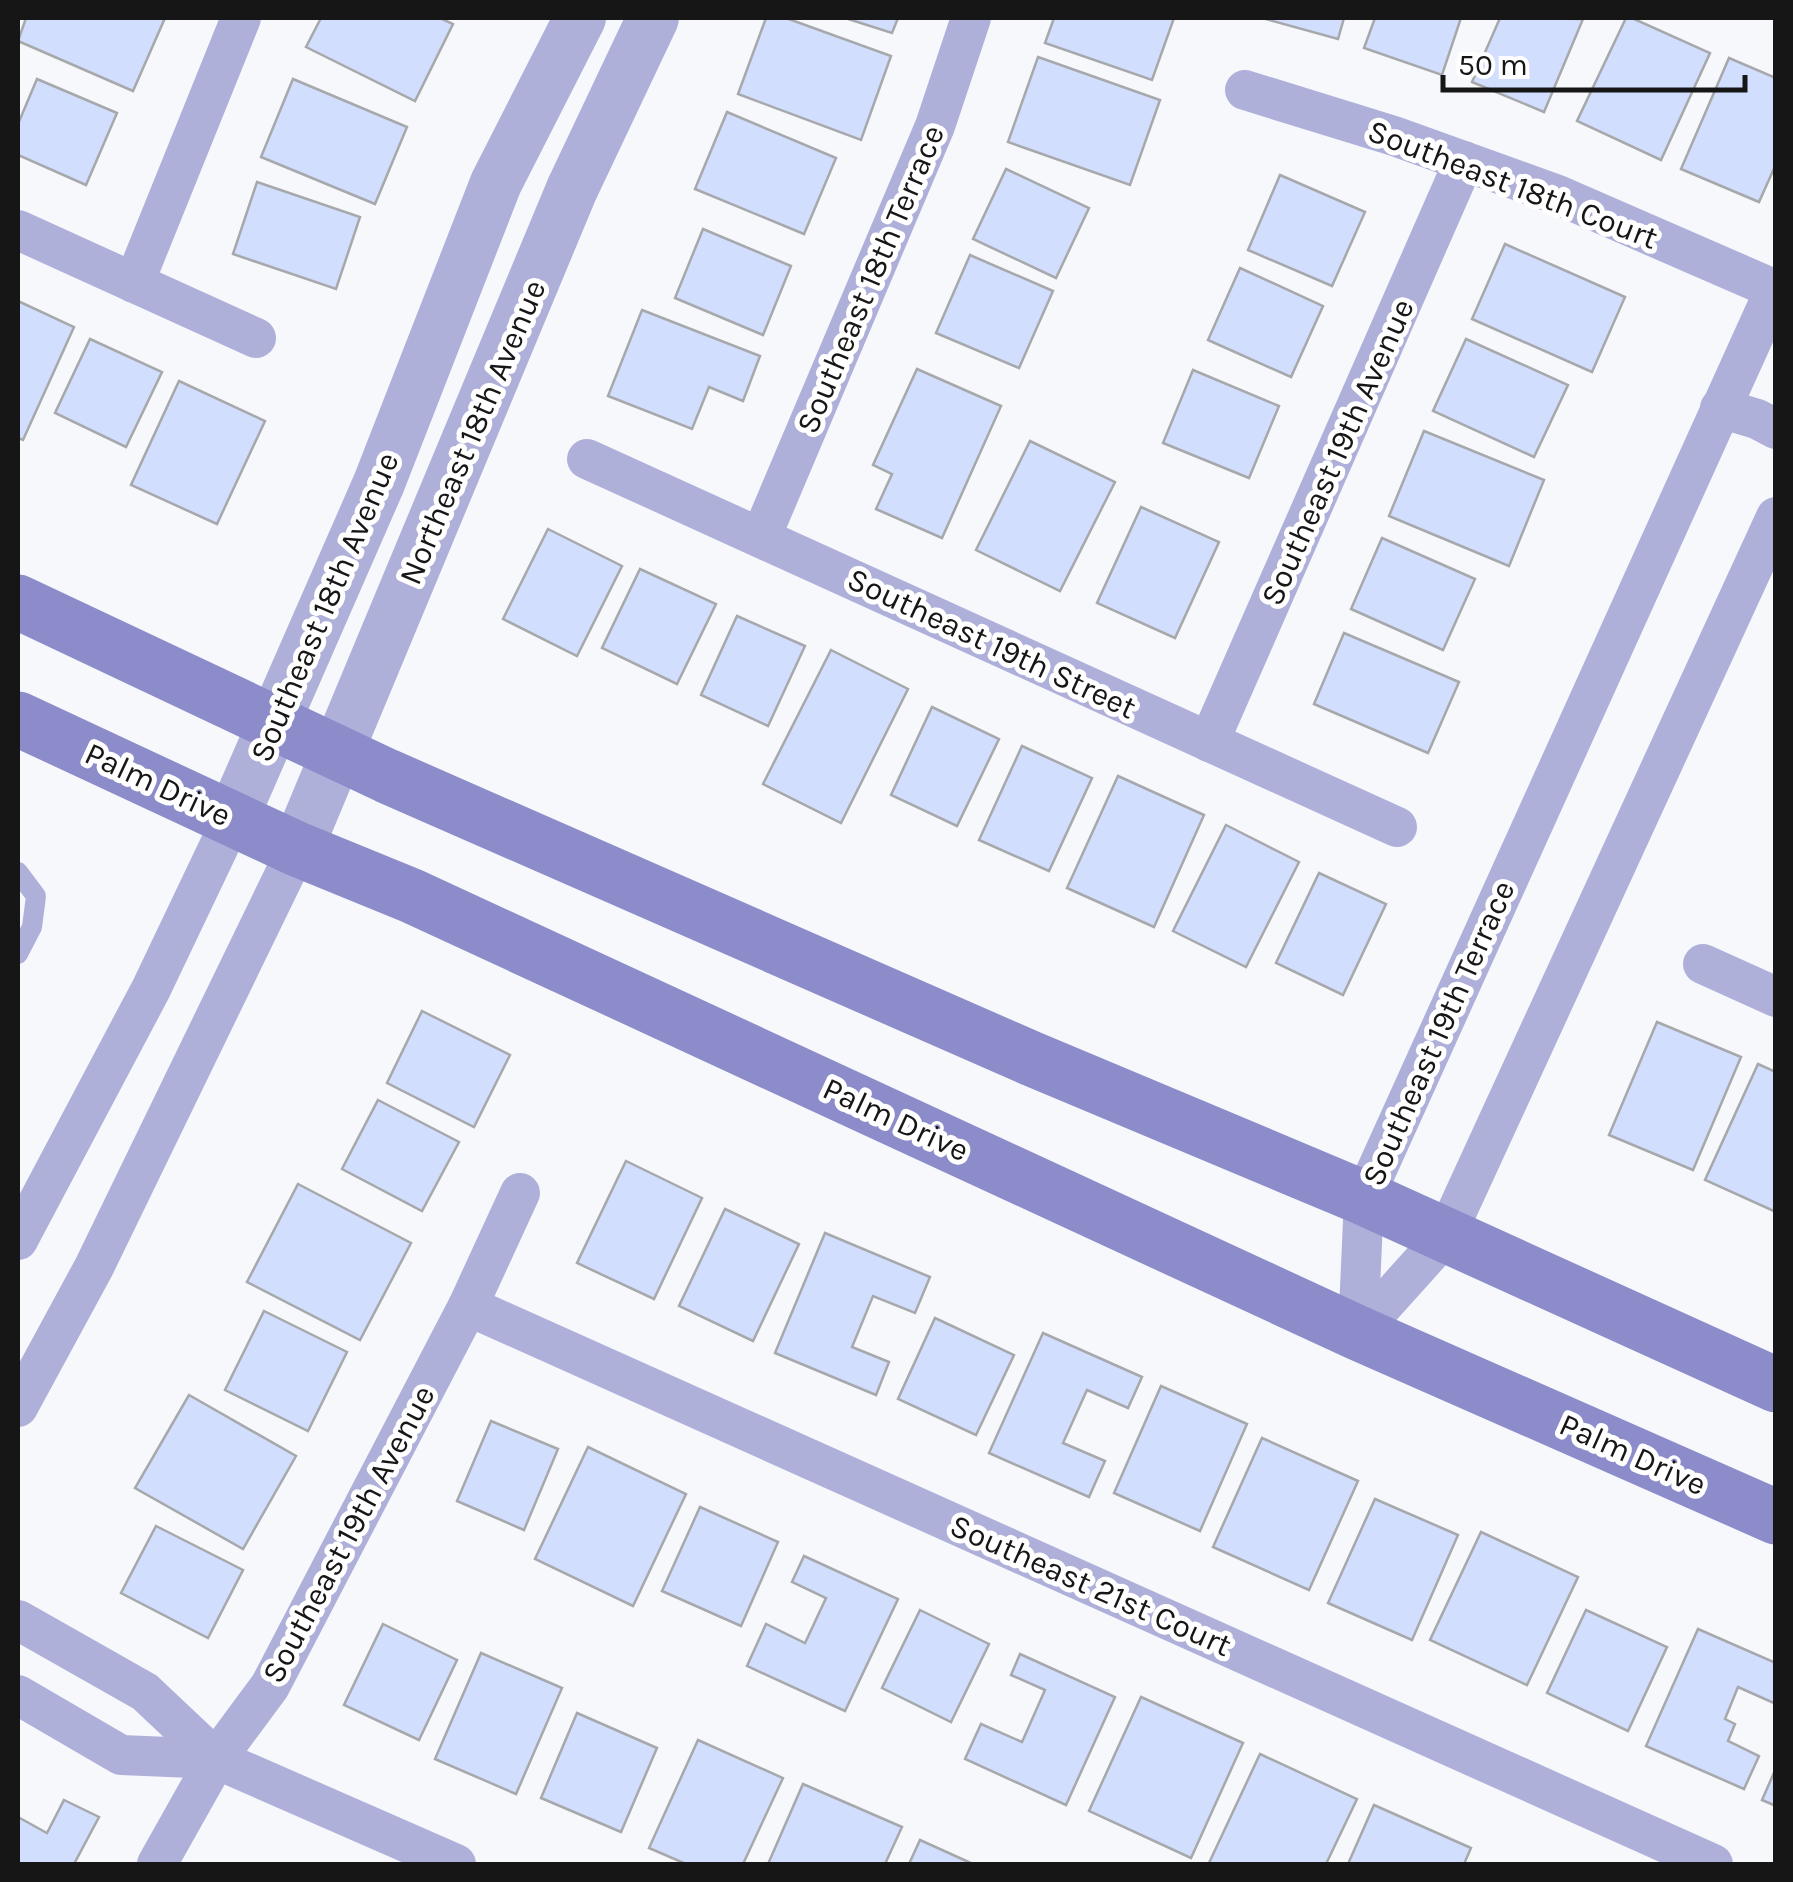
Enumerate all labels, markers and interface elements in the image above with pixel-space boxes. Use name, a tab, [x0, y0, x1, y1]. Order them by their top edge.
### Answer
scale bar	[1443, 30, 1746, 92]
text: 50 m	[1458, 47, 1528, 83]
street label: Southeast 18th Court	[1363, 112, 1663, 257]
street label: Southeast 18th Terrace	[789, 120, 952, 439]
street label: Northeast 18th Avenue	[391, 274, 553, 590]
street label: Southeast 19th Avenue	[1253, 293, 1422, 611]
street label: Southeast 18th Avenue	[242, 447, 406, 767]
street label: Southeast 19th Street	[842, 560, 1142, 727]
street label: Palm Drive	[79, 735, 237, 834]
street label: Southeast 19th Terrace	[1354, 875, 1522, 1191]
street label: Palm Drive	[817, 1070, 975, 1169]
street label: Southeast 19th Avenue	[254, 1379, 443, 1689]
street label: Palm Drive	[1554, 1406, 1712, 1503]
street label: Southeast 21st Court	[945, 1507, 1237, 1664]

